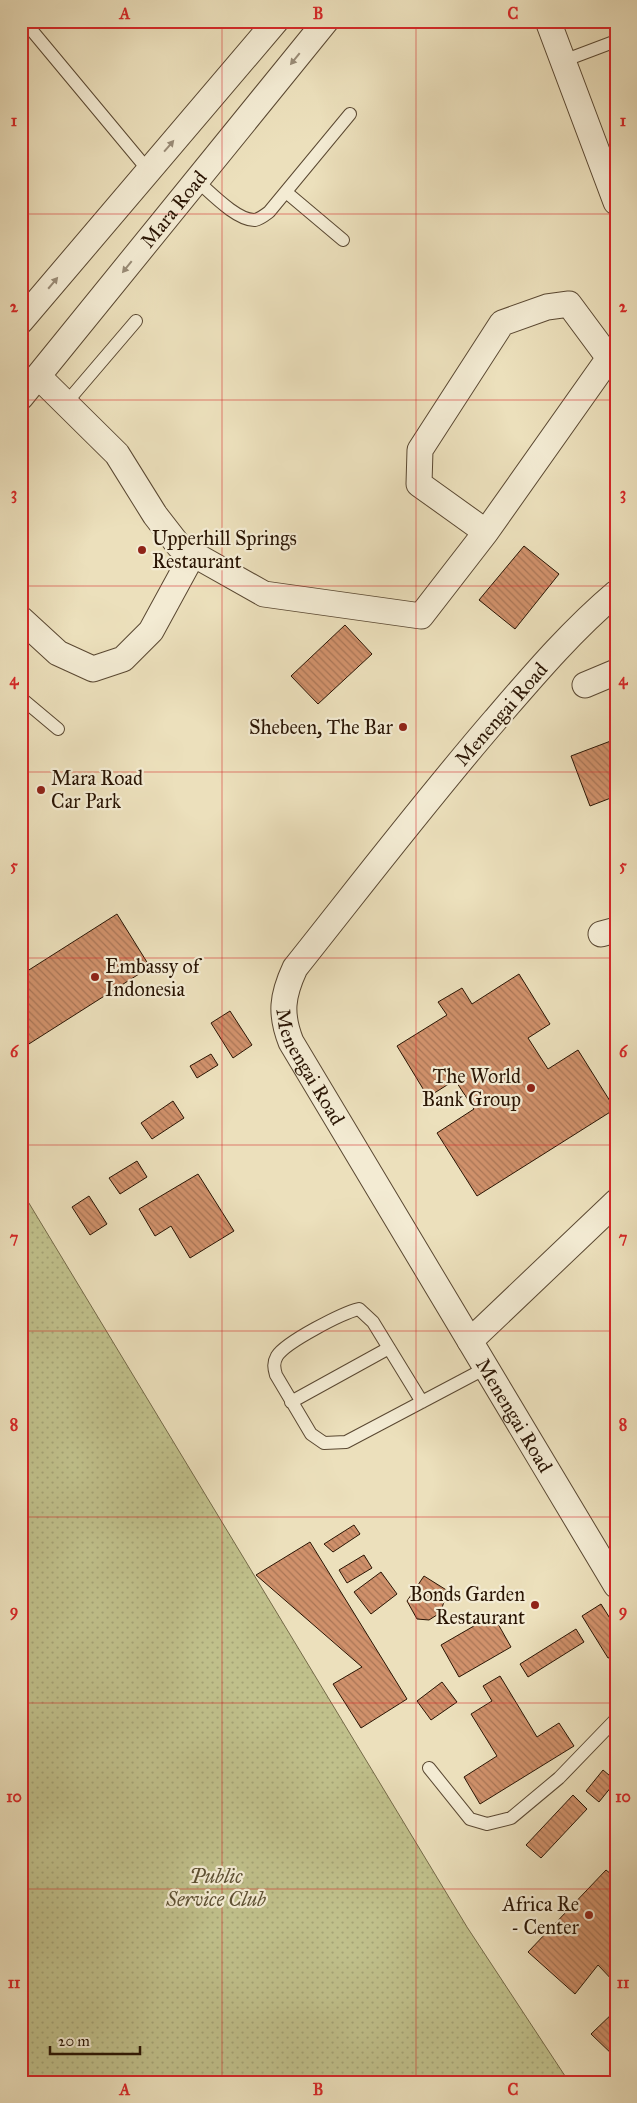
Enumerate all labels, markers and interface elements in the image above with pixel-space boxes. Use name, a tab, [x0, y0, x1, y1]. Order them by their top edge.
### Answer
text: A	[119, 4, 131, 23]
text: B	[313, 4, 323, 23]
text: C	[508, 4, 519, 23]
one-way arrow	[290, 52, 301, 65]
text: 1	[11, 111, 18, 130]
text: 1	[620, 111, 627, 130]
one-way arrow	[163, 140, 174, 152]
street label: Mara Road	[135, 166, 212, 252]
one-way arrow	[122, 260, 133, 273]
one-way arrow	[47, 277, 58, 290]
text: 2	[10, 297, 19, 316]
text: 2	[619, 297, 628, 316]
text: 3	[11, 484, 17, 504]
text: 3	[620, 484, 626, 504]
place label: Upperhill Springs Restaurant	[152, 526, 297, 573]
marker: Upperhill Springs Restaurant	[136, 544, 148, 556]
street label: Menengai Road	[450, 657, 553, 771]
text: 4	[10, 670, 20, 690]
text: 4	[619, 670, 629, 690]
place label: Shebeen, The Bar	[249, 715, 393, 739]
marker: Shebeen, The Bar	[397, 721, 409, 733]
place label: Mara Road Car Park	[51, 766, 143, 813]
marker: Mara Road Car Park	[35, 784, 47, 796]
text: 5	[10, 856, 18, 875]
text: 5	[619, 856, 627, 875]
place label: Embassy of Indonesia	[105, 954, 203, 1001]
marker: Embassy of Indonesia	[89, 971, 101, 983]
street label: Menengai Road	[271, 1007, 350, 1129]
text: 6	[10, 1042, 19, 1061]
text: 6	[619, 1042, 628, 1061]
place label: The World Bank Group	[422, 1064, 521, 1111]
marker: The World Bank Group	[525, 1082, 537, 1094]
text: 7	[10, 1228, 19, 1247]
text: 7	[619, 1228, 628, 1247]
street label: Menengai Road	[471, 1354, 558, 1477]
text: 8	[10, 1415, 18, 1434]
text: 8	[619, 1415, 627, 1434]
place label: Bonds Garden Restaurant	[409, 1582, 525, 1629]
marker: Bonds Garden Restaurant	[529, 1599, 541, 1611]
text: 9	[10, 1601, 18, 1621]
text: 9	[619, 1601, 627, 1621]
text: 10	[6, 1787, 22, 1806]
text: 10	[615, 1787, 631, 1806]
park label: Public Service Club	[165, 1864, 266, 1911]
place label: Africa Re - Center	[501, 1892, 580, 1939]
marker: Africa Re - Center	[583, 1909, 595, 1921]
text: 11	[8, 1973, 21, 1992]
text: 11	[617, 1973, 630, 1992]
scale bar	[50, 2023, 140, 2055]
text: 20 m	[58, 2032, 90, 2050]
text: A	[119, 2080, 131, 2099]
text: B	[313, 2080, 323, 2099]
text: C	[508, 2080, 519, 2099]

